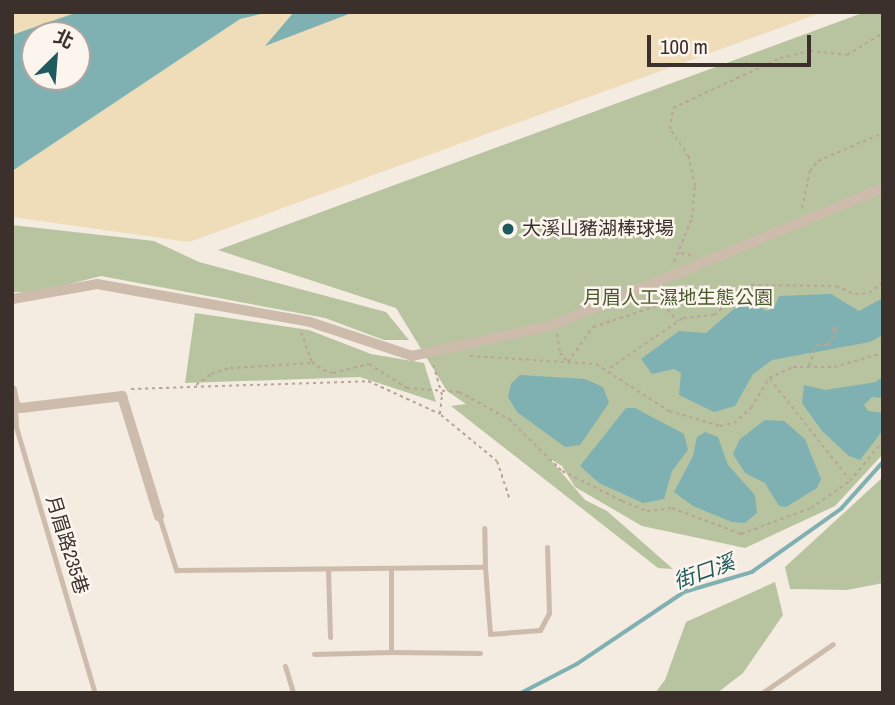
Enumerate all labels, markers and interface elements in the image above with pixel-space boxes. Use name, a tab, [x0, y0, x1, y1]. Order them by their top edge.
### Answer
north arrow	[21, 21, 91, 91]
scale bar	[650, 21, 814, 65]
text: 北	[50, 23, 78, 55]
text: 100 m	[660, 32, 708, 61]
place label: 大溪山豬湖棒球場	[522, 218, 674, 240]
marker: 大溪山豬湖棒球場	[500, 221, 516, 237]
park label: 月眉人工濕地生態公園	[583, 287, 773, 309]
street label: 月眉路235巷	[41, 493, 93, 597]
water label: 街口溪	[670, 549, 738, 595]

